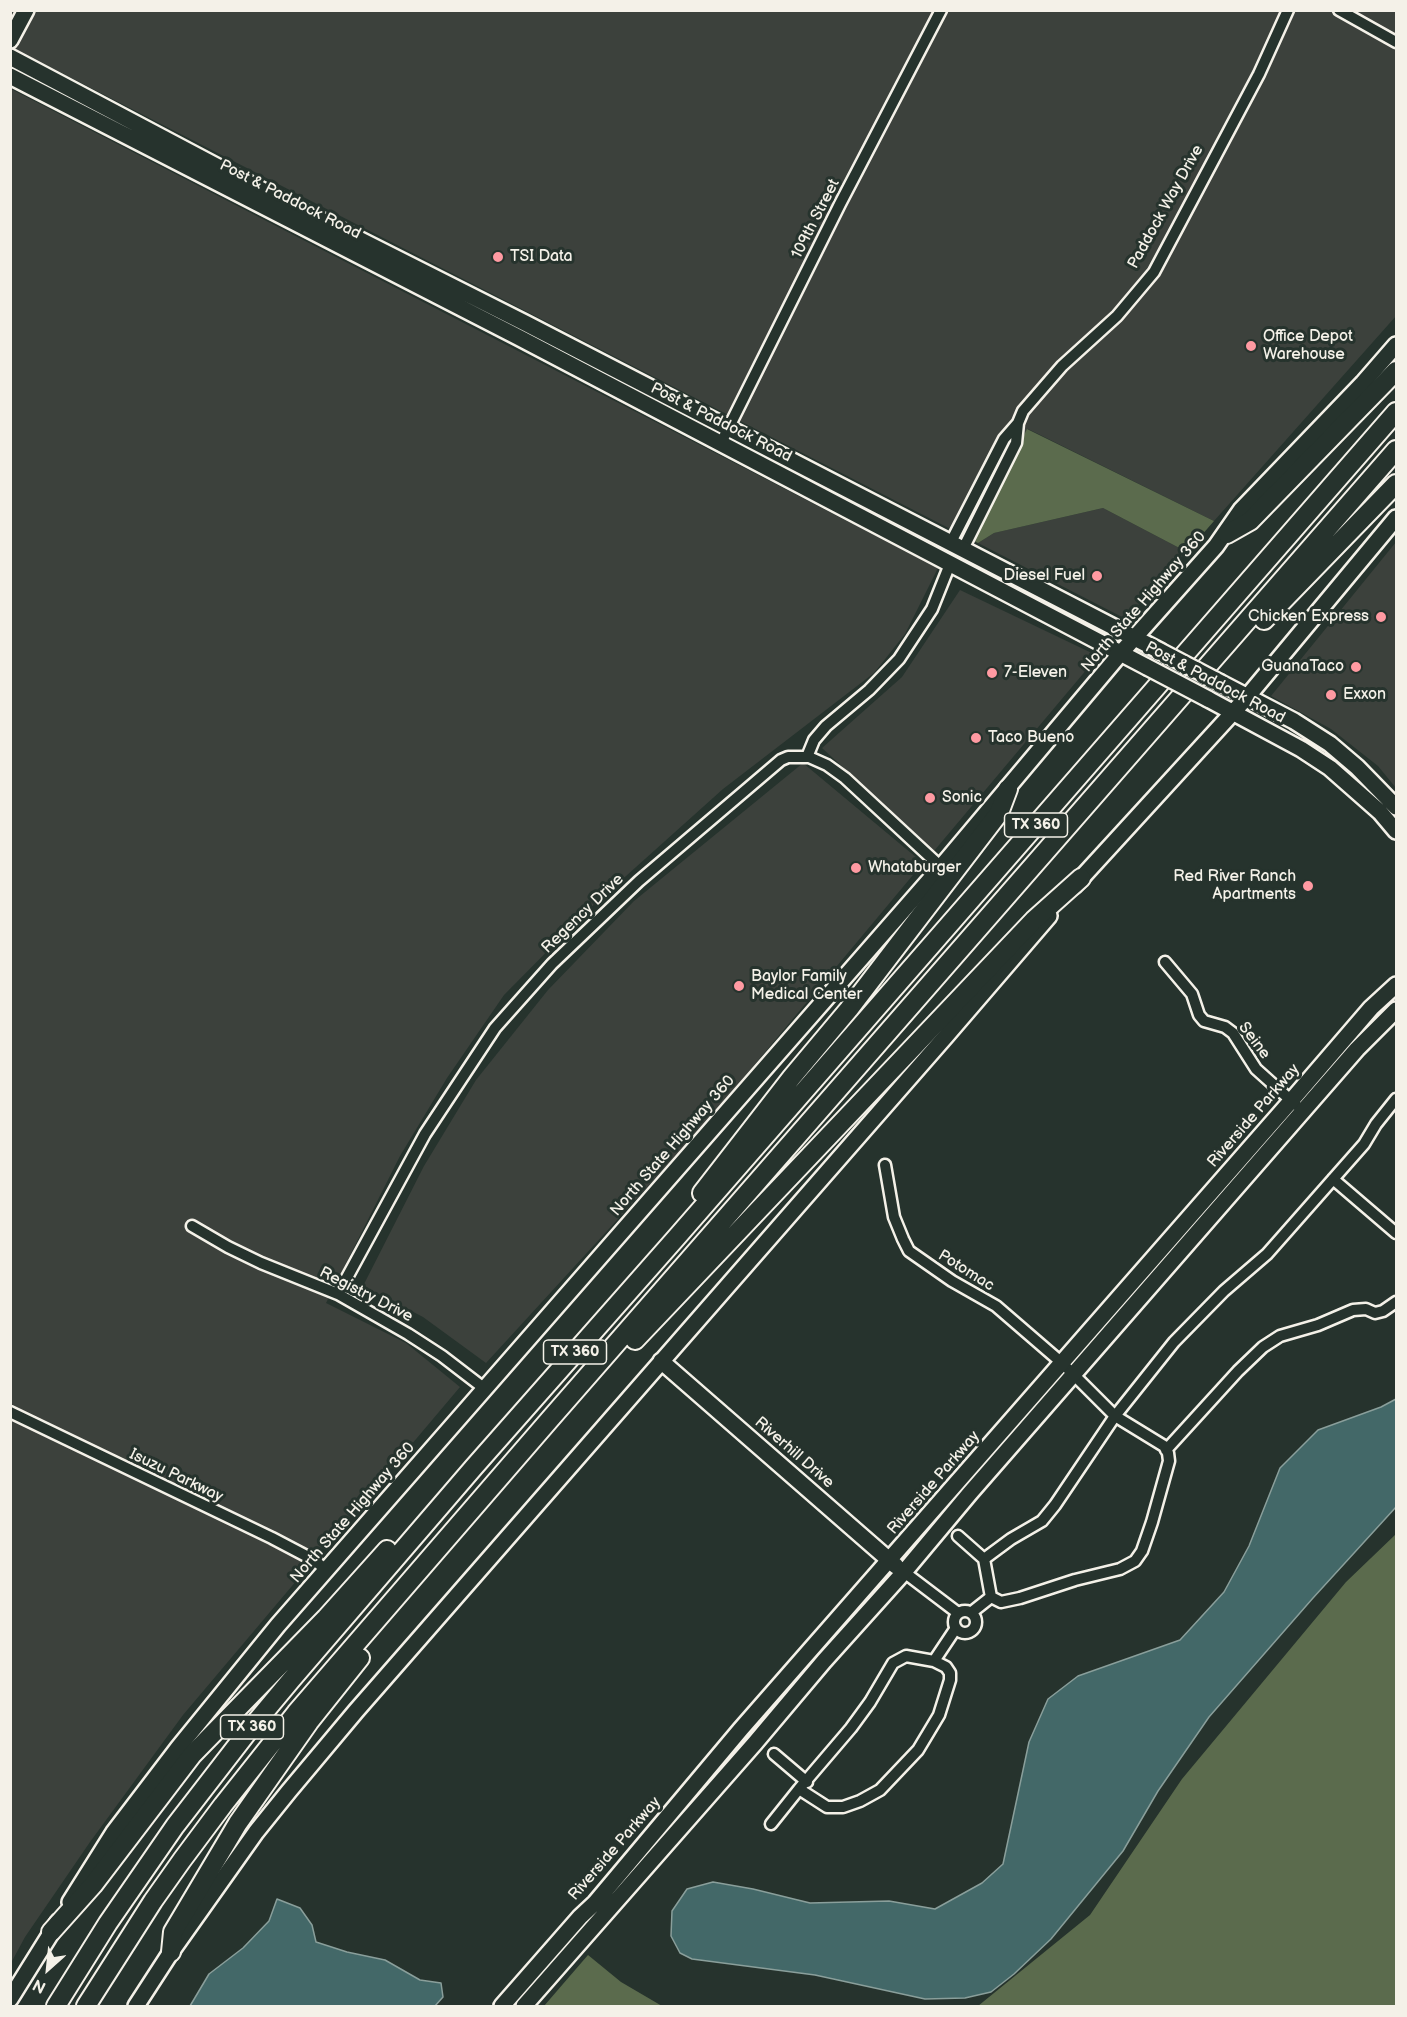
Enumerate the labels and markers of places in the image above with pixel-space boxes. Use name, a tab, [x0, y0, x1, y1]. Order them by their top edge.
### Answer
place label: TSI Data	[510, 247, 573, 267]
marker: TSI Data	[491, 250, 505, 264]
place label: Office Depot Warehouse	[1263, 327, 1353, 365]
marker: Office Depot Warehouse	[1244, 339, 1258, 353]
place label: Diesel Fuel	[1003, 566, 1085, 586]
marker: Diesel Fuel	[1090, 569, 1104, 583]
place label: Chicken Express	[1248, 607, 1369, 627]
marker: Chicken Express	[1374, 610, 1388, 624]
place label: GuanaTaco	[1261, 657, 1344, 677]
marker: GuanaTaco	[1349, 660, 1363, 674]
place label: 7-Eleven	[1004, 663, 1067, 683]
marker: 7-Eleven	[985, 666, 999, 680]
place label: Exxon	[1343, 685, 1386, 705]
marker: Exxon	[1324, 688, 1338, 702]
place label: Taco Bueno	[988, 728, 1074, 748]
marker: Taco Bueno	[969, 731, 983, 745]
place label: Sonic	[942, 788, 982, 808]
marker: Sonic	[923, 791, 937, 805]
place label: Whataburger	[868, 858, 961, 878]
marker: Whataburger	[849, 861, 863, 875]
place label: Red River Ranch Apartments	[1173, 867, 1296, 905]
marker: Red River Ranch Apartments	[1301, 879, 1315, 893]
place label: Baylor Family Medical Center	[751, 967, 862, 1005]
marker: Baylor Family Medical Center	[732, 979, 746, 993]

